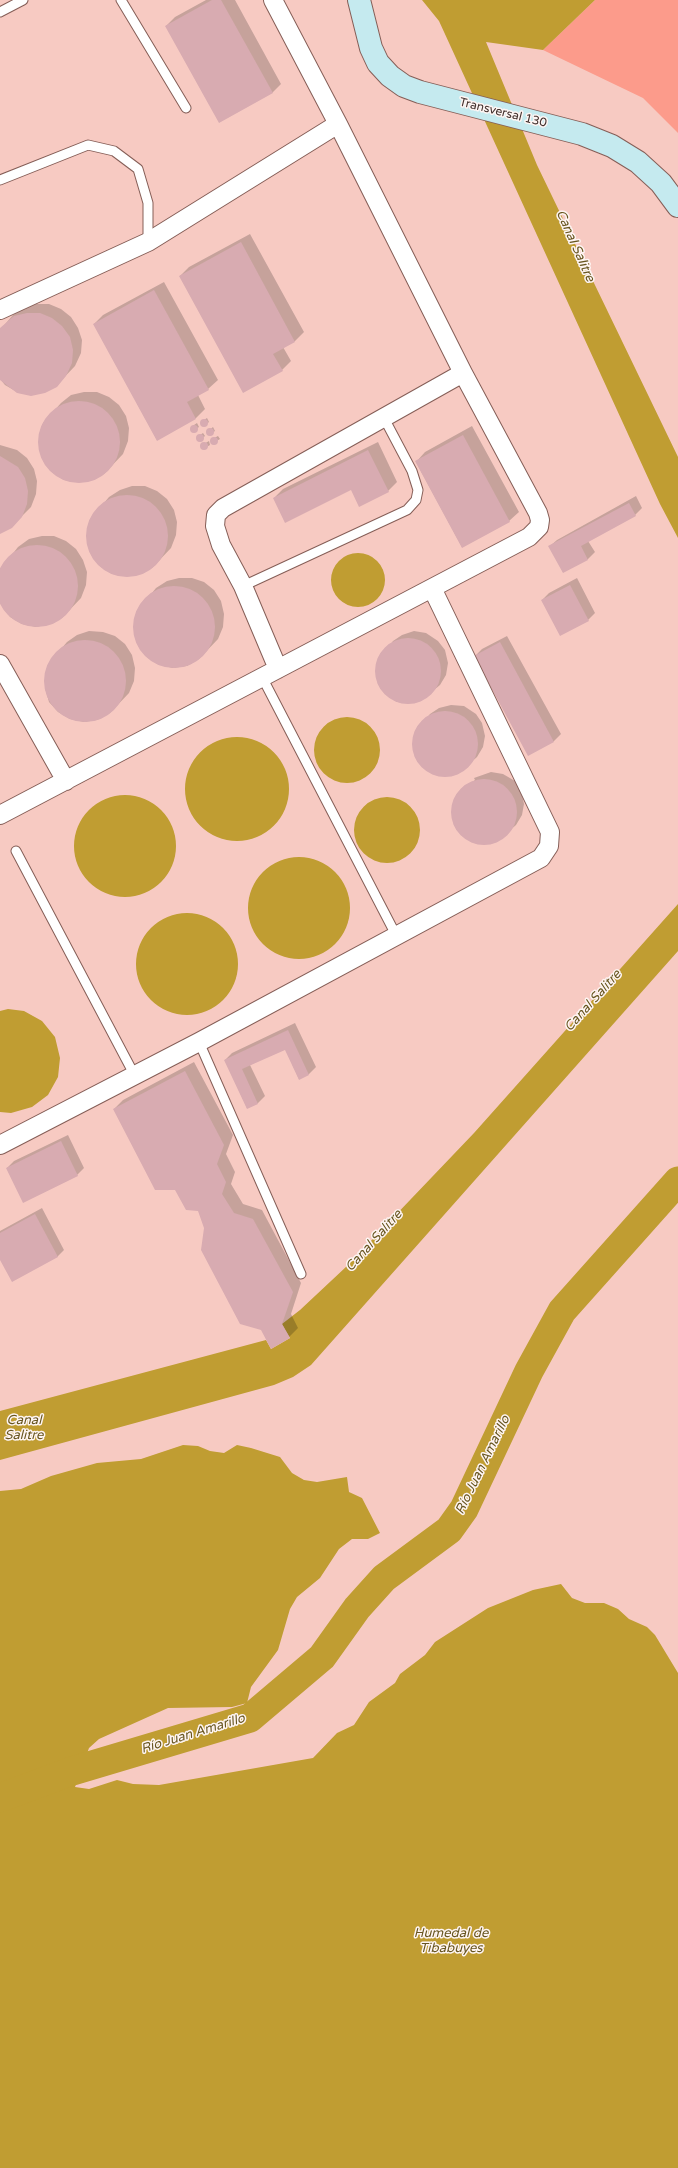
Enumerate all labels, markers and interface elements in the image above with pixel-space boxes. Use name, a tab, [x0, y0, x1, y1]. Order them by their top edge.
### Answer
street label: Transversal 130	[458, 95, 548, 131]
water label: Canal Salitre	[552, 208, 598, 284]
water label: Canal Salitre	[561, 967, 625, 1035]
water label: Canal Salitre	[342, 1207, 406, 1275]
water label: Canal Salitre	[5, 1413, 43, 1444]
water label: Río Juan Amarillo	[452, 1413, 514, 1517]
water label: Río Juan Amarillo	[139, 1711, 247, 1757]
water label: Humedal de Tibabuyes	[414, 1926, 488, 1957]

